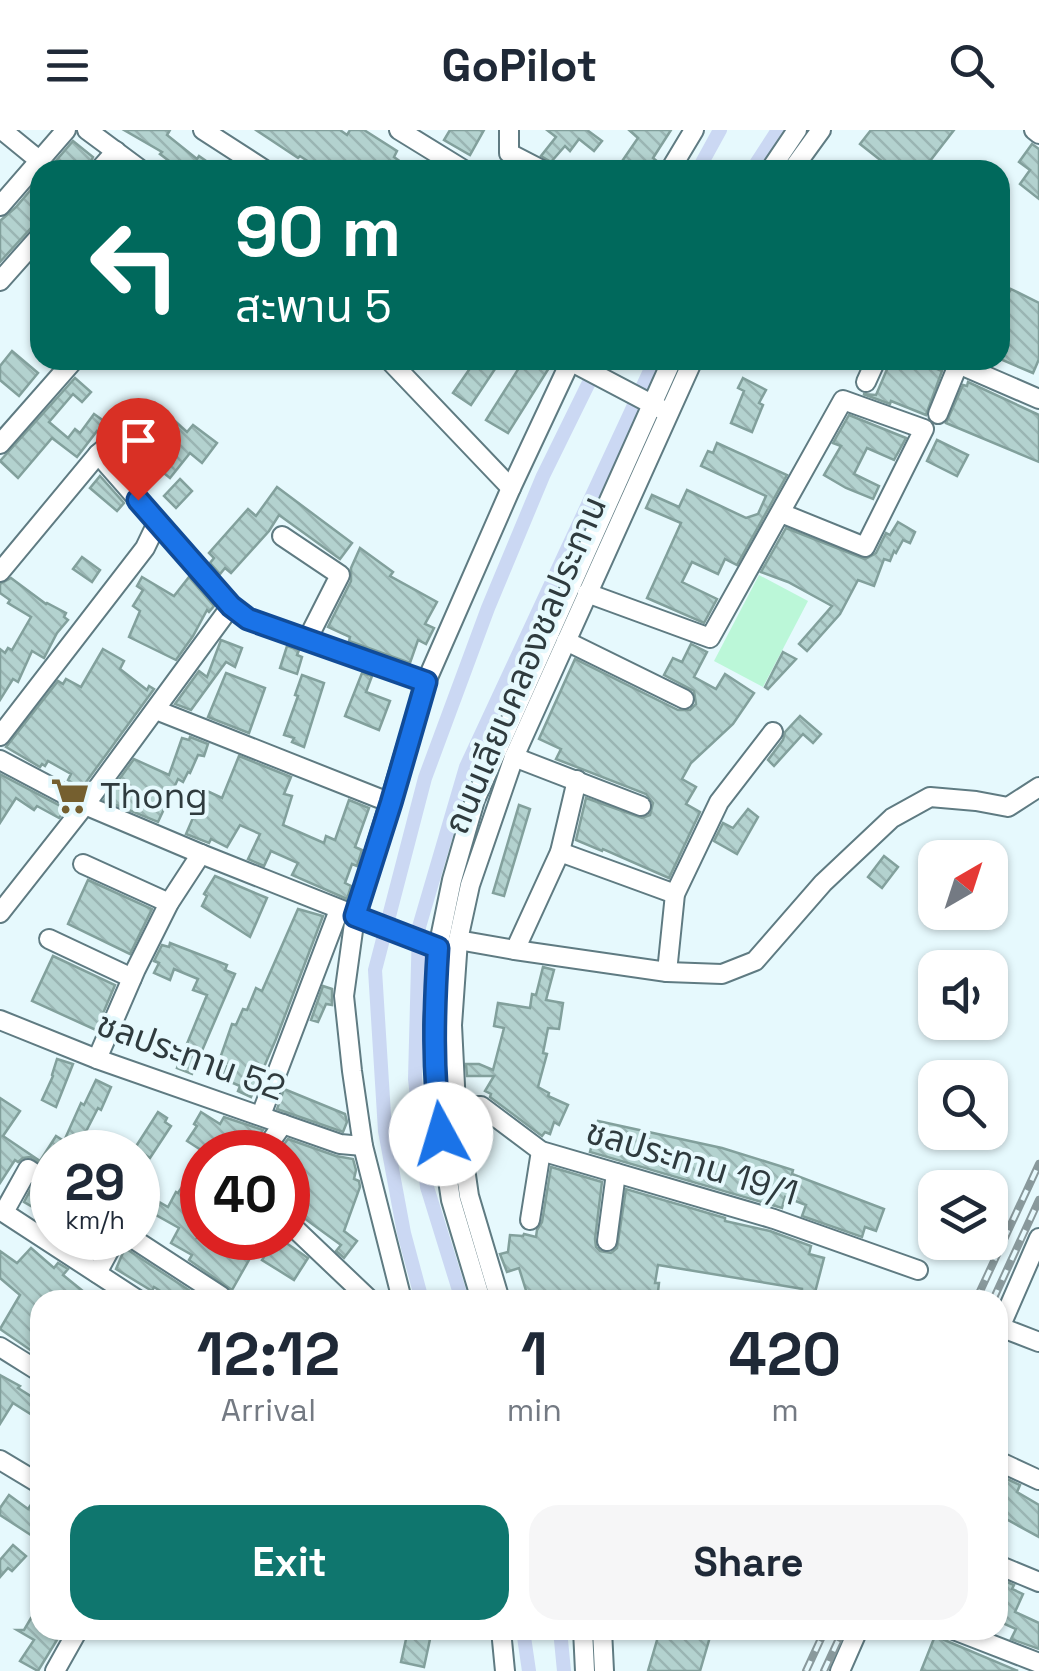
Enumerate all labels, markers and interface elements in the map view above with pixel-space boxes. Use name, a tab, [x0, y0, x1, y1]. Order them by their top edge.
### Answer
text: GoPilot	[442, 37, 597, 94]
icon: menu	[40, 38, 95, 93]
icon: search	[944, 38, 999, 93]
text: 90 m	[235, 187, 401, 276]
icon: left	[70, 200, 200, 330]
text: สะพาน 5	[235, 278, 392, 335]
pin	[96, 398, 181, 501]
icon: arrive	[111, 413, 166, 468]
street label: ถนนเลียบคลองชลประทาน	[434, 490, 616, 840]
place label: Thong	[100, 774, 208, 818]
supermarket icon: Thong	[49, 775, 91, 817]
north arrow	[918, 840, 1008, 930]
map controls	[918, 840, 1008, 1260]
button: sound	[918, 950, 1008, 1040]
street label: ชลประทาน 52	[91, 1002, 291, 1110]
button: search	[918, 1060, 1008, 1150]
position arrow	[389, 1082, 493, 1186]
street label: ชลประทาน 19/1	[581, 1109, 803, 1215]
speed limit sign: 40	[180, 1130, 310, 1260]
text: 29	[65, 1151, 125, 1215]
button: layers	[918, 1170, 1008, 1260]
text: km/h	[65, 1204, 125, 1236]
text: 12:12	[197, 1316, 340, 1393]
text: 1	[521, 1316, 548, 1393]
text: 420	[729, 1316, 841, 1393]
text: Arrival	[221, 1390, 316, 1430]
text: min	[507, 1390, 562, 1430]
text: m	[771, 1390, 799, 1430]
button: Exit	[70, 1505, 509, 1620]
button: Share	[529, 1505, 968, 1620]

